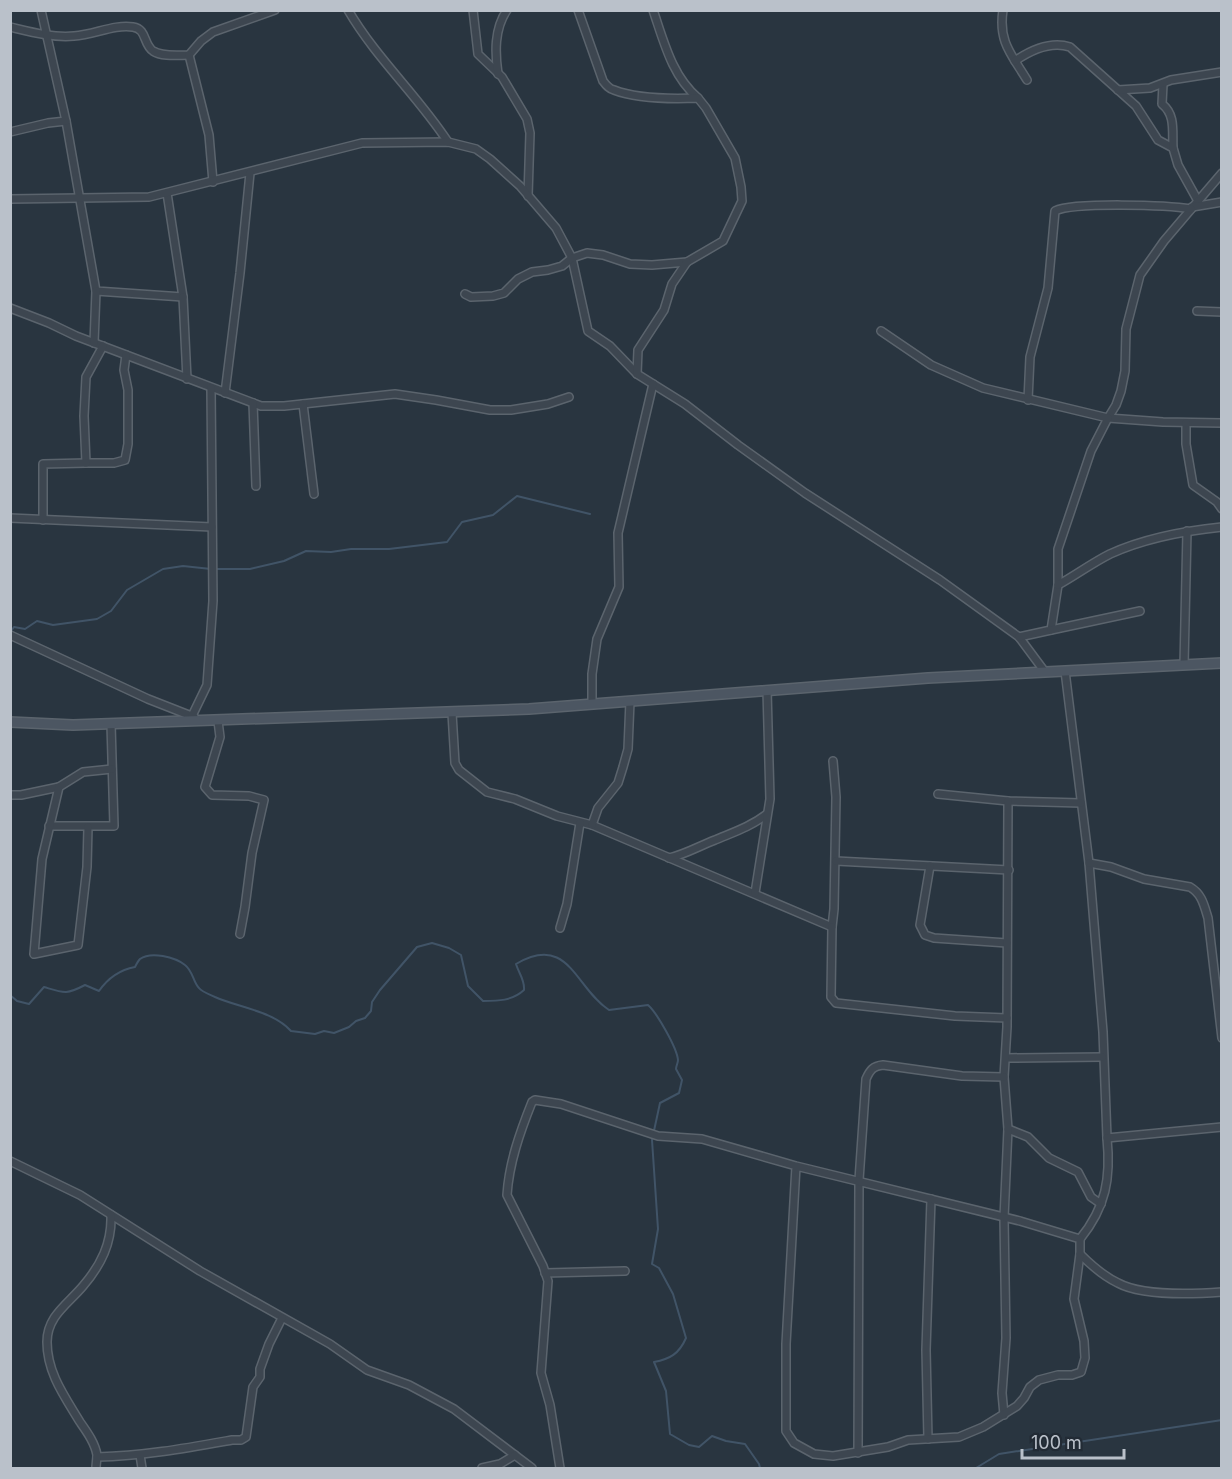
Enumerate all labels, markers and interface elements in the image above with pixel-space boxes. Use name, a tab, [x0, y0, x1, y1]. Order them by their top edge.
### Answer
scale bar	[1022, 1422, 1124, 1460]
text: 100 m	[1031, 1432, 1082, 1453]

